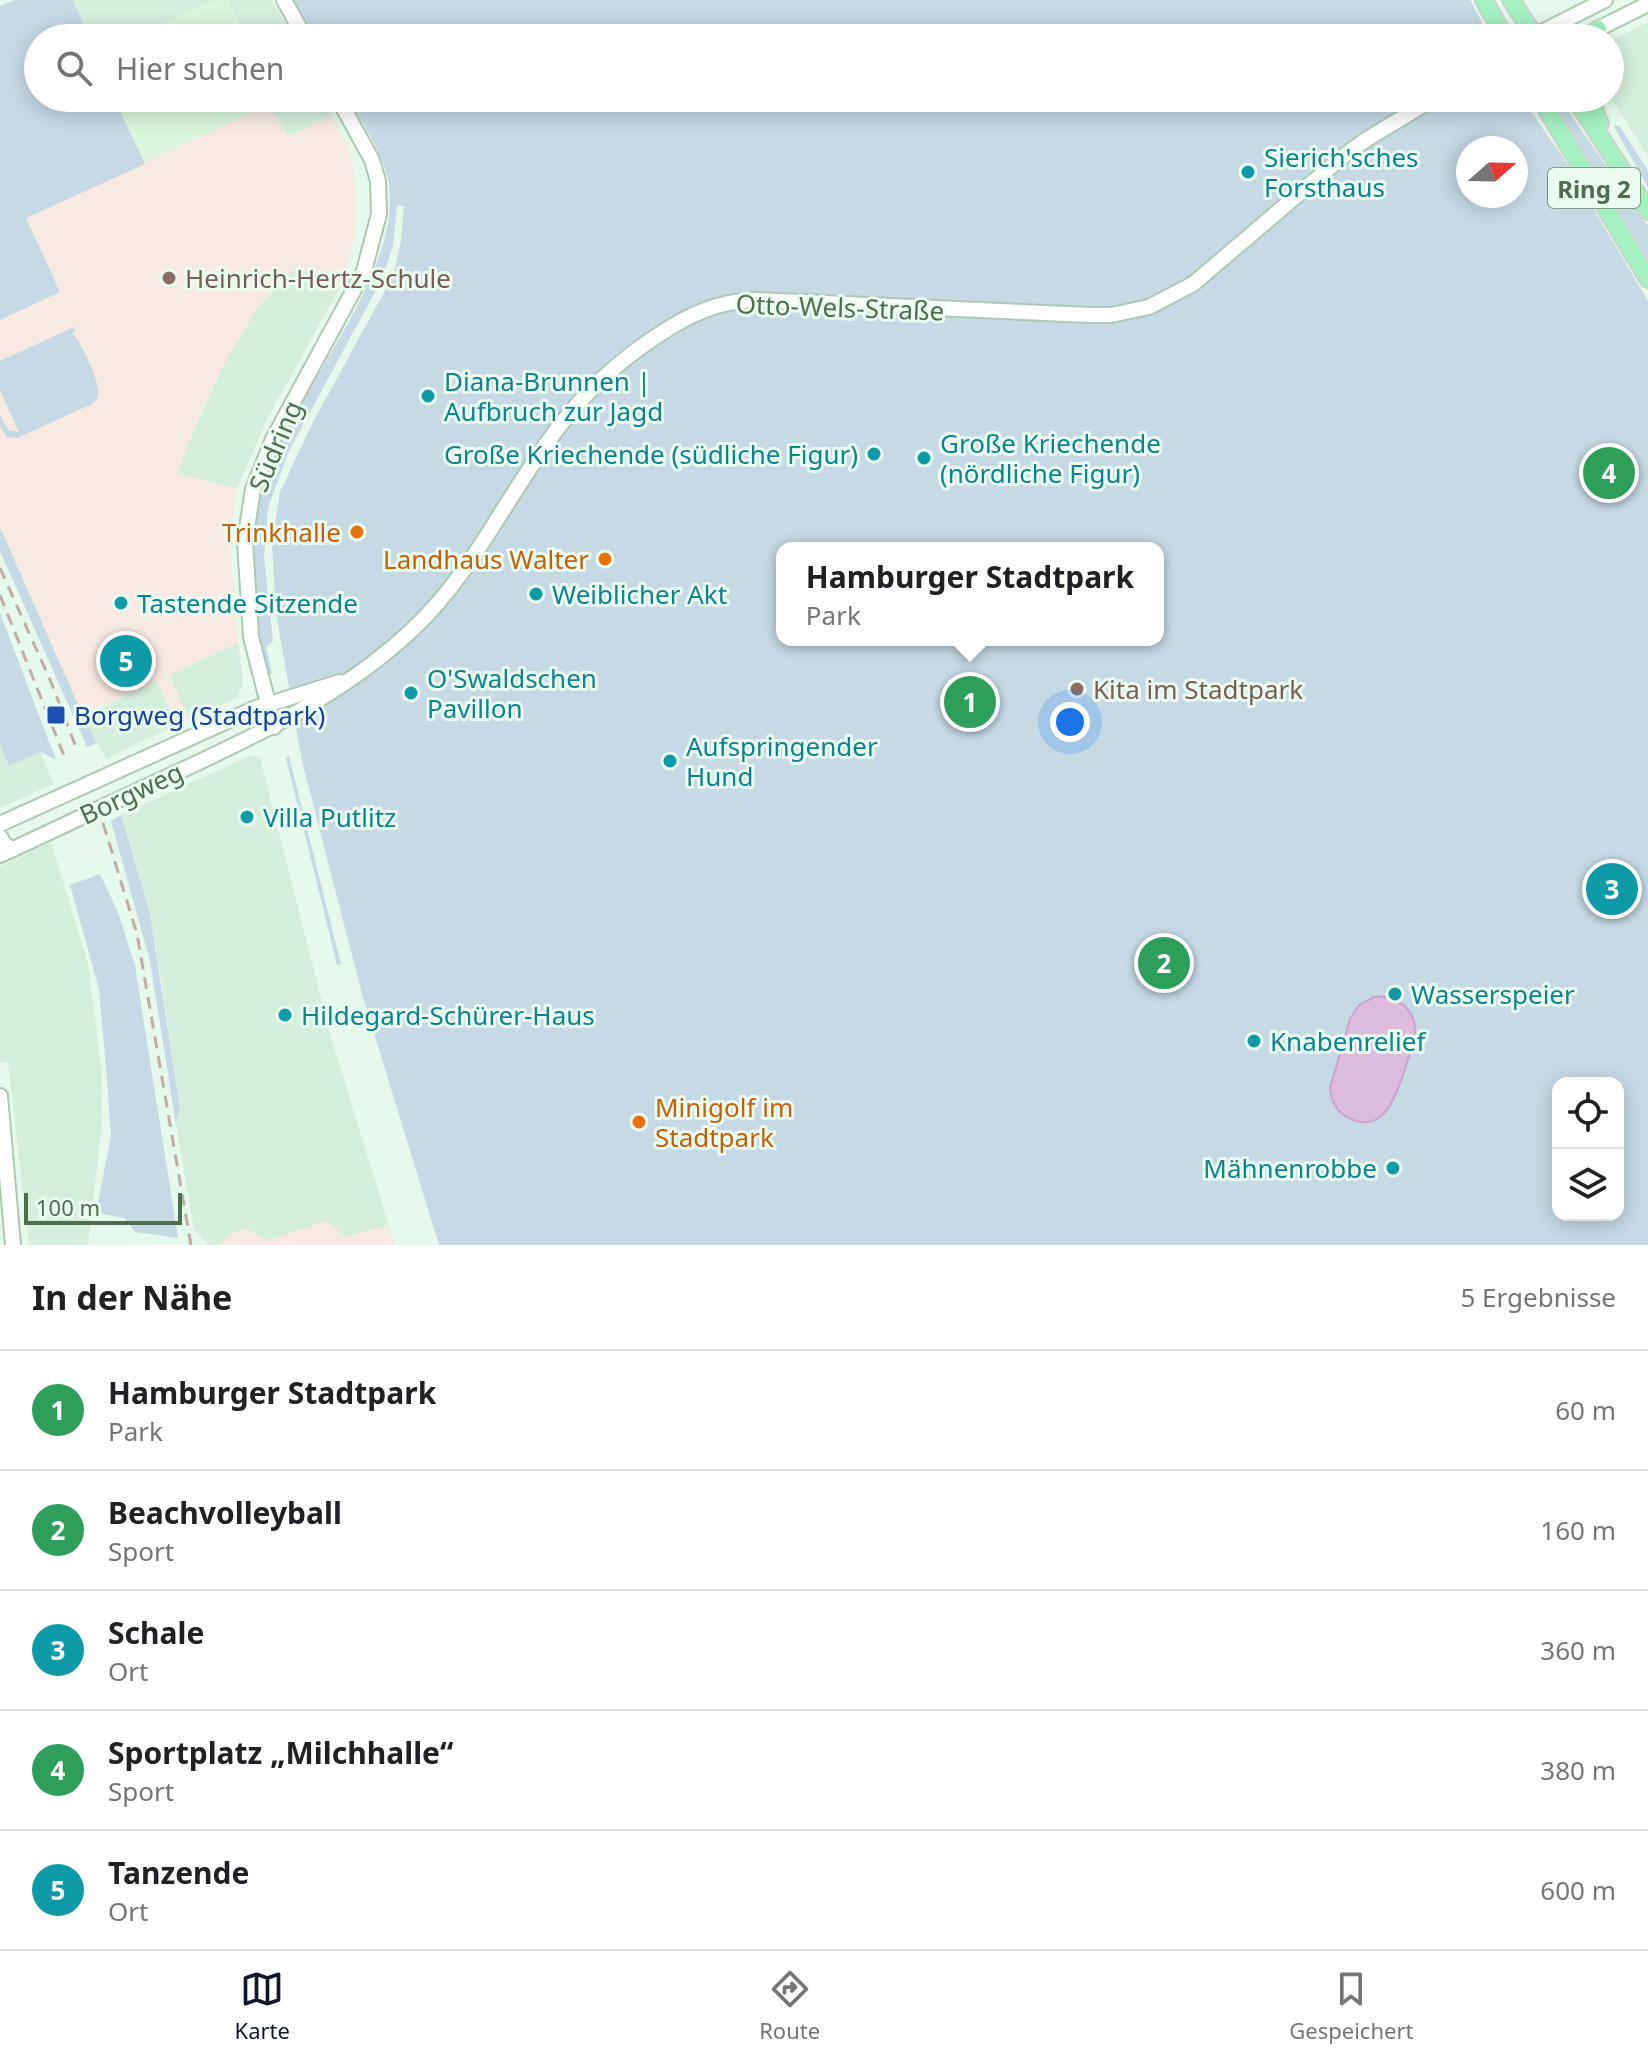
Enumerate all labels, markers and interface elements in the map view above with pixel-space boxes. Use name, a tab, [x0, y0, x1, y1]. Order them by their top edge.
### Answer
search box	[24, 24, 1624, 112]
icon: search	[52, 46, 96, 90]
text: Hier suchen	[116, 48, 284, 89]
north arrow	[1456, 136, 1528, 208]
place label: Sierich'sches Forsthaus	[1264, 139, 1419, 205]
marker: Sierich'sches Forsthaus	[1239, 163, 1257, 181]
road number: Ring 2	[1548, 168, 1640, 208]
place label: Heinrich-Hertz-Schule	[185, 260, 451, 296]
marker: Heinrich-Hertz-Schule	[160, 269, 178, 287]
street label: Otto-Wels-Straße	[735, 285, 945, 329]
place label: Diana-Brunnen | Aufbruch zur Jagd	[444, 363, 663, 429]
marker: Diana-Brunnen | Aufbruch zur Jagd	[419, 387, 437, 405]
street label: Südring	[240, 395, 310, 497]
place label: Große Kriechende (nördliche Figur)	[940, 425, 1161, 491]
place label: Große Kriechende (südliche Figur)	[444, 436, 858, 472]
pin: 4	[1583, 443, 1635, 503]
marker: Große Kriechende (südliche Figur)	[865, 445, 883, 463]
marker: Große Kriechende (nördliche Figur)	[915, 449, 933, 467]
place label: Trinkhalle	[222, 514, 341, 550]
marker: Trinkhalle	[348, 523, 366, 541]
place label: Landhaus Walter	[383, 541, 589, 577]
popup	[776, 542, 1164, 646]
marker: Landhaus Walter	[596, 550, 614, 568]
text: Hamburger Stadtpark	[806, 556, 1134, 597]
place label: Weiblicher Akt	[552, 576, 727, 612]
place label: Tastende Sitzende	[137, 585, 358, 621]
marker: Weiblicher Akt	[527, 585, 545, 603]
marker: Tastende Sitzende	[112, 594, 130, 612]
text: Park	[806, 597, 861, 633]
pin: 5	[100, 631, 152, 691]
place label: O'Swaldschen Pavillon	[427, 660, 597, 726]
place label: Kita im Stadtpark	[1093, 671, 1303, 707]
pin: 1	[944, 672, 996, 732]
marker: Kita im Stadtpark	[1068, 680, 1086, 698]
marker: O'Swaldschen Pavillon	[402, 684, 420, 702]
place label: Borgweg (Stadtpark)	[74, 697, 325, 733]
your location	[1050, 702, 1090, 742]
marker: Borgweg (Stadtpark)	[45, 704, 67, 726]
place label: Aufspringender Hund	[686, 728, 878, 794]
marker: Aufspringender Hund	[661, 752, 679, 770]
street label: Borgweg	[73, 753, 189, 833]
place label: Villa Putlitz	[263, 799, 396, 835]
marker: Villa Putlitz	[238, 808, 256, 826]
pin: 3	[1586, 859, 1638, 919]
pin: 2	[1138, 933, 1190, 993]
place label: Wasserspeier	[1411, 976, 1575, 1012]
marker: Wasserspeier	[1386, 985, 1404, 1003]
place label: Hildegard-Schürer-Haus	[301, 997, 595, 1033]
marker: Hildegard-Schürer-Haus	[276, 1006, 294, 1024]
place label: Knabenrelief	[1270, 1023, 1427, 1059]
marker: Knabenrelief	[1245, 1032, 1263, 1050]
map controls	[1552, 1077, 1624, 1221]
button: locate	[1552, 1077, 1624, 1149]
place label: Minigolf im Stadtpark	[655, 1089, 793, 1155]
marker: Minigolf im Stadtpark	[630, 1113, 648, 1131]
button: layers	[1552, 1149, 1624, 1221]
place label: Mähnenrobbe	[1203, 1150, 1377, 1186]
marker: Mähnenrobbe	[1384, 1159, 1402, 1177]
scale bar	[24, 1189, 182, 1225]
text: 100 m	[36, 1192, 100, 1222]
text: In der Nähe	[32, 1274, 232, 1320]
text: 5 Ergebnisse	[1460, 1279, 1616, 1315]
text: Hamburger Stadtpark	[108, 1372, 436, 1413]
text: 1	[51, 1392, 65, 1428]
text: 60 m	[1555, 1392, 1616, 1428]
text: Park	[108, 1413, 163, 1449]
text: Beachvolleyball	[108, 1492, 342, 1533]
text: 2	[51, 1512, 65, 1548]
text: 160 m	[1540, 1512, 1616, 1548]
text: Sport	[108, 1533, 174, 1569]
text: Schale	[108, 1612, 204, 1653]
text: 3	[51, 1632, 65, 1668]
text: 360 m	[1540, 1632, 1616, 1668]
text: Ort	[108, 1653, 148, 1689]
text: Sportplatz „Milchhalle“	[108, 1732, 453, 1773]
text: 4	[51, 1752, 65, 1788]
text: 380 m	[1540, 1752, 1616, 1788]
text: Sport	[108, 1773, 174, 1809]
text: Tanzende	[108, 1852, 249, 1893]
text: 5	[51, 1872, 65, 1908]
text: 600 m	[1540, 1872, 1616, 1908]
text: Ort	[108, 1893, 148, 1929]
tab: Karte	[235, 1967, 290, 2045]
tab: Route	[759, 1967, 820, 2045]
tab: Gespeichert	[1289, 1967, 1413, 2045]

